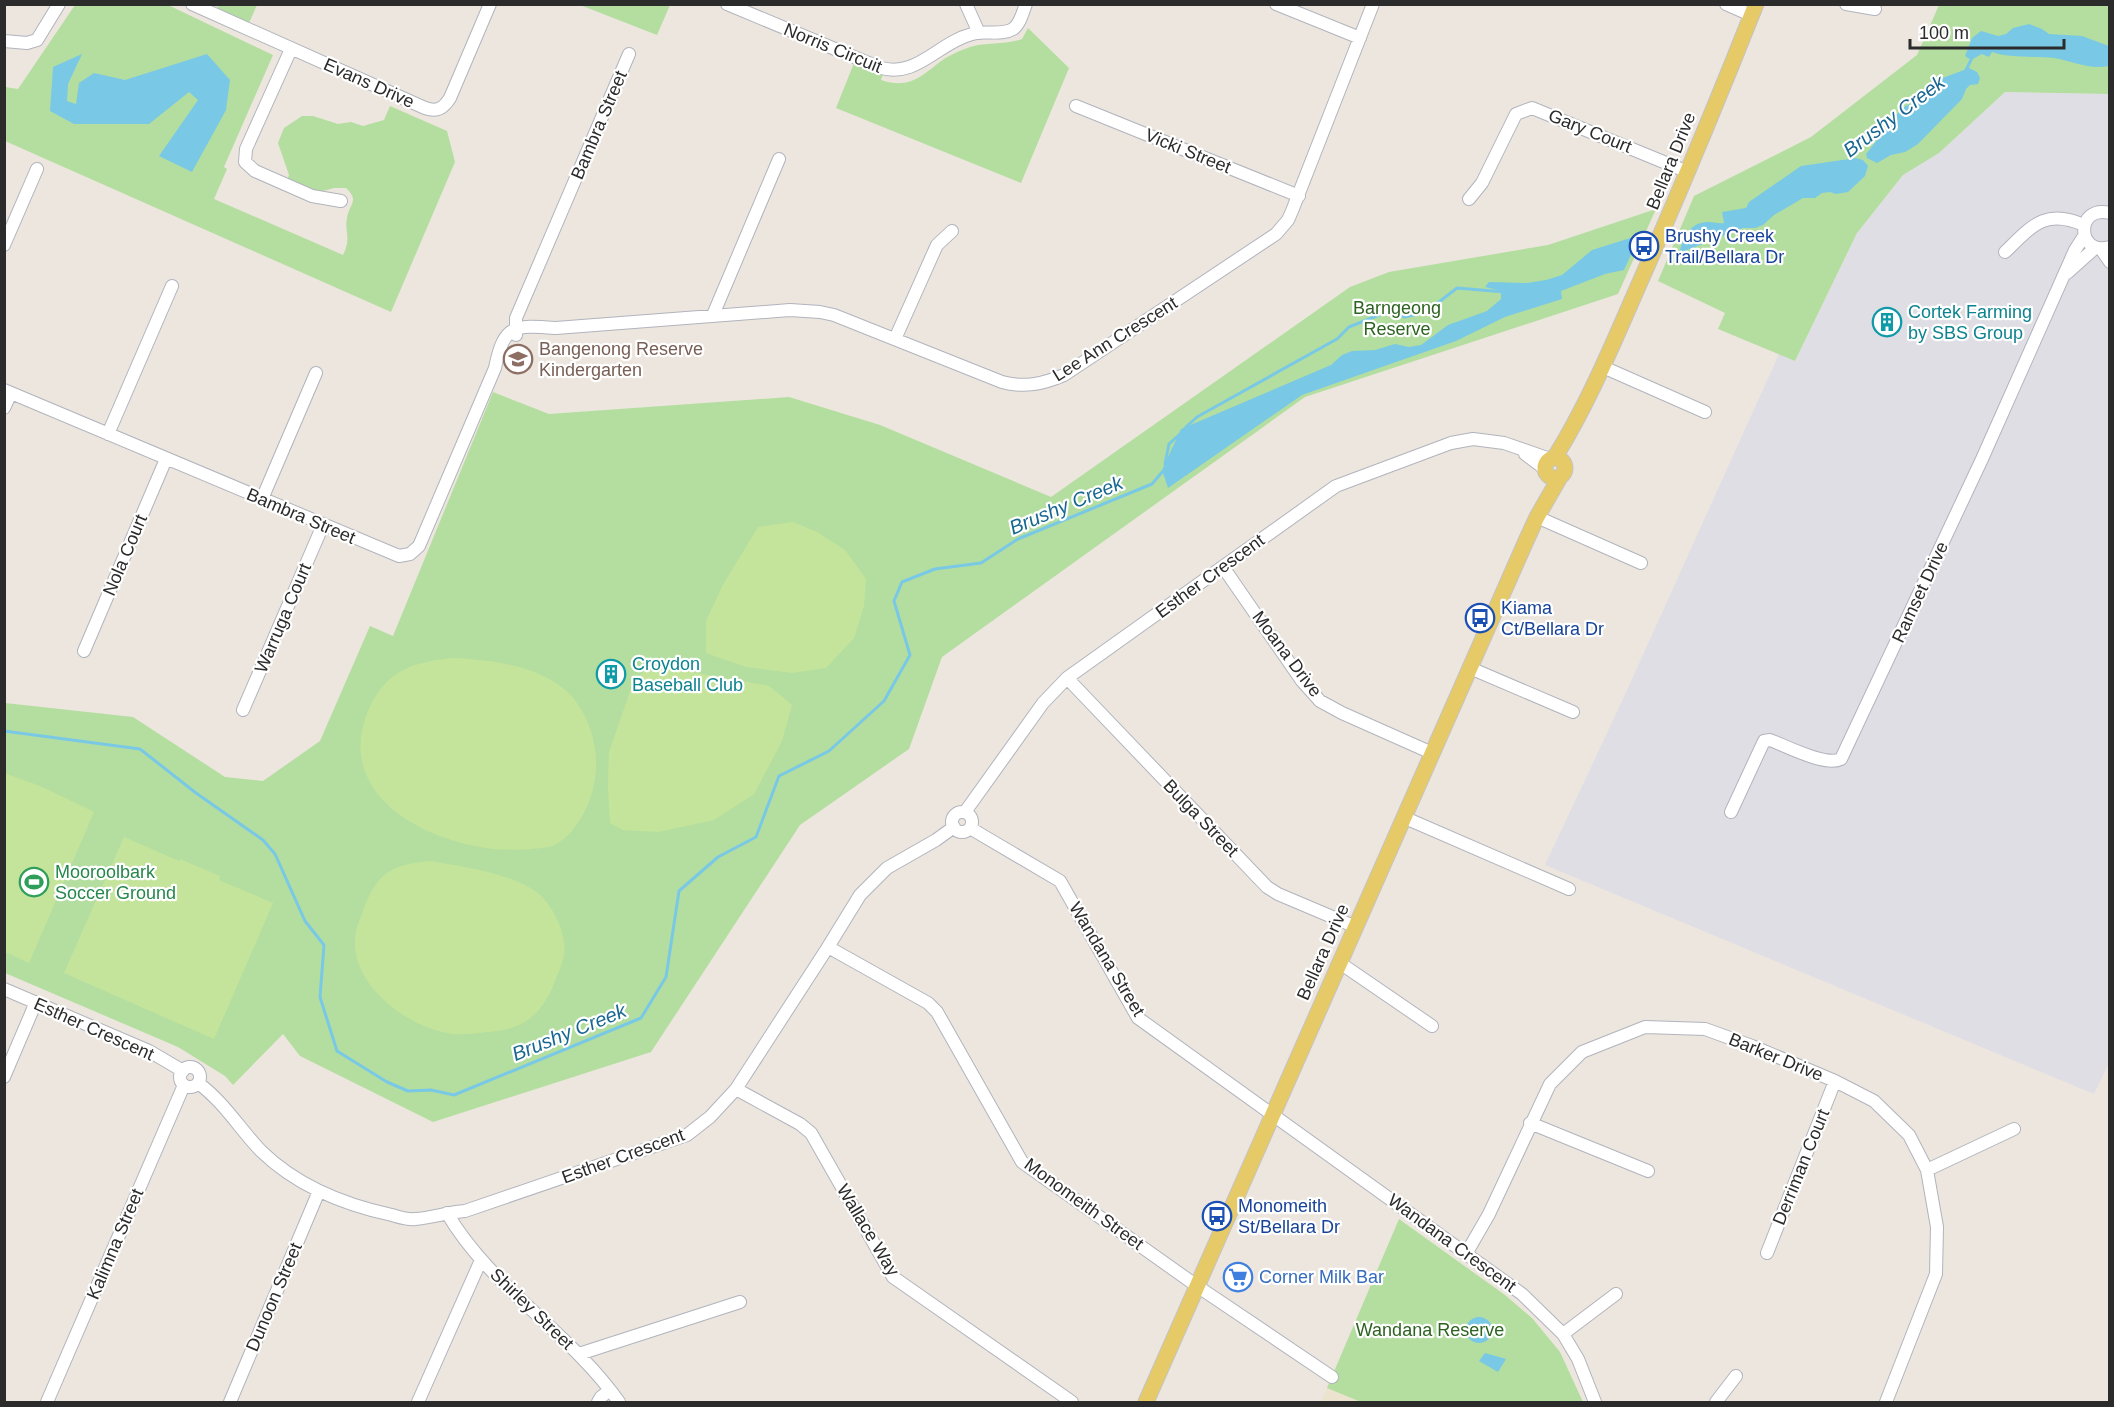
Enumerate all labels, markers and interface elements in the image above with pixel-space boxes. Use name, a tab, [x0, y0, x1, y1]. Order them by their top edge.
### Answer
scale bar	[1910, 12, 2064, 50]
street label: Norris Circuit	[781, 19, 885, 77]
text: 100 m	[1919, 23, 1969, 43]
street label: Evans Drive	[321, 54, 417, 112]
street label: Bambra Street	[567, 68, 631, 182]
water label: Brushy Creek	[1839, 70, 1950, 161]
street label: Gary Court	[1545, 105, 1635, 157]
street label: Bellara Drive	[1642, 109, 1700, 213]
street label: Vicki Street	[1142, 125, 1234, 177]
place label: Brushy Creek Trail/Bellara Dr	[1665, 226, 1784, 267]
bus stop icon: Brushy Creek Trail/Bellara Dr	[1628, 230, 1660, 262]
street label: Lee Ann Crescent	[1049, 293, 1181, 385]
park label: Barngeong Reserve	[1353, 298, 1441, 339]
place label: Cortek Farming by SBS Group	[1908, 302, 2032, 343]
building icon: Cortek Farming by SBS Group	[1871, 306, 1903, 338]
place label: Bangenong Reserve Kindergarten	[539, 339, 703, 380]
school or university icon: Bangenong Reserve Kindergarten	[502, 343, 534, 375]
water label: Brushy Creek	[1006, 471, 1127, 539]
street label: Bambra Street	[244, 484, 358, 548]
street label: Nola Court	[99, 511, 151, 599]
street label: Esther Crescent	[1152, 530, 1268, 622]
street label: Ramset Drive	[1888, 538, 1952, 646]
street label: Warruga Court	[251, 560, 315, 676]
place label: Kiama Ct/Bellara Dr	[1501, 598, 1604, 639]
bus stop icon: Kiama Ct/Bellara Dr	[1464, 602, 1496, 634]
street label: Moana Drive	[1248, 607, 1326, 701]
place label: Croydon Baseball Club	[632, 654, 743, 695]
building icon: Croydon Baseball Club	[595, 658, 627, 690]
street label: Bulga Street	[1159, 775, 1243, 861]
place label: Mooroolbark Soccer Ground	[55, 862, 176, 903]
sports icon: Mooroolbark Soccer Ground	[18, 866, 50, 898]
street label: Wandana Street	[1065, 898, 1149, 1020]
street label: Bellara Drive	[1293, 901, 1353, 1003]
street label: Esther Crescent	[31, 994, 157, 1064]
water label: Brushy Creek	[509, 999, 630, 1065]
street label: Barker Drive	[1726, 1029, 1826, 1085]
street label: Derriman Court	[1769, 1106, 1833, 1228]
street label: Esther Crescent	[559, 1125, 687, 1187]
street label: Monomeith Street	[1021, 1154, 1147, 1254]
street label: Wallace Way	[833, 1180, 903, 1280]
street label: Kalimna Street	[83, 1186, 147, 1302]
street label: Wandana Crescent	[1384, 1190, 1520, 1296]
place label: Monomeith St/Bellara Dr	[1238, 1196, 1340, 1237]
bus stop icon: Monomeith St/Bellara Dr	[1201, 1200, 1233, 1232]
street label: Dunoon Street	[242, 1240, 306, 1354]
supermarket icon: Corner Milk Bar	[1222, 1261, 1254, 1293]
street label: Shirley Street	[486, 1264, 578, 1354]
place label: Corner Milk Bar	[1259, 1267, 1384, 1287]
park label: Wandana Reserve	[1356, 1320, 1504, 1340]

